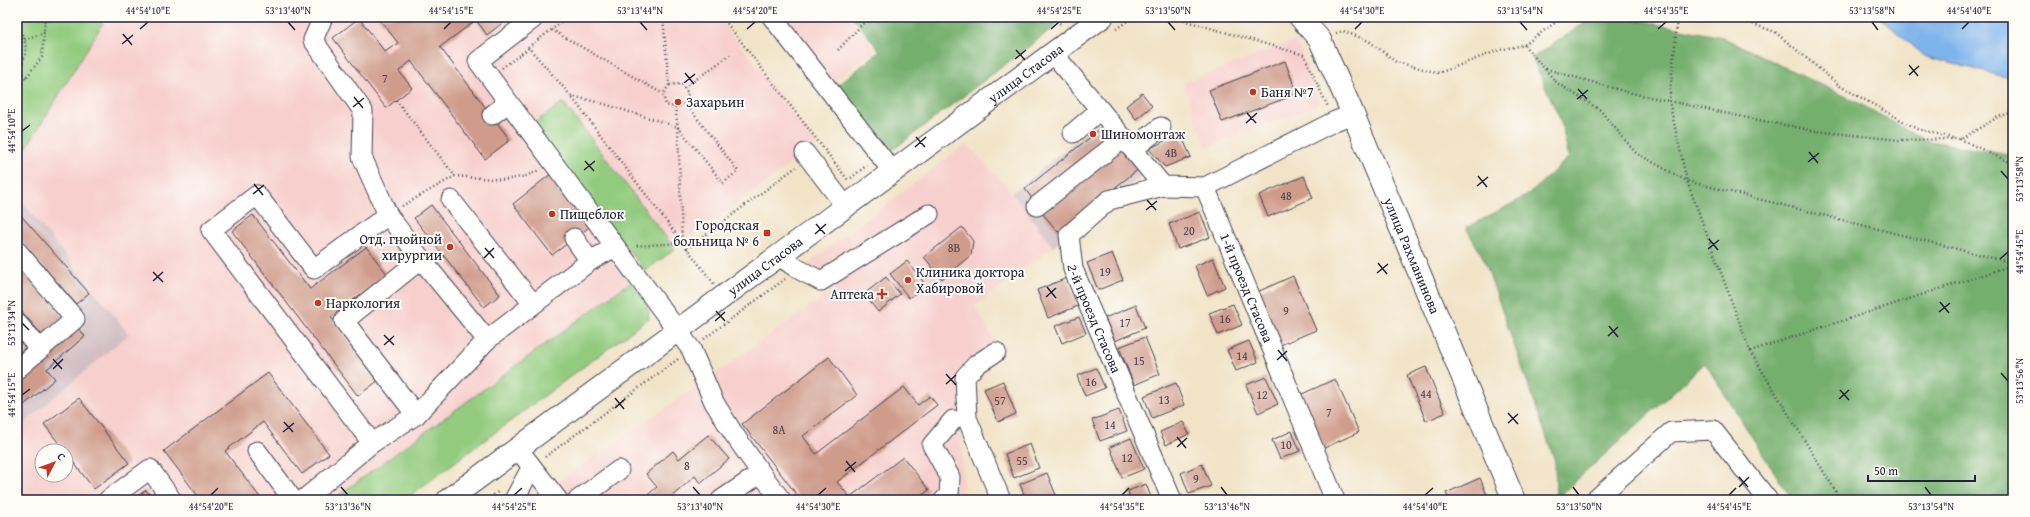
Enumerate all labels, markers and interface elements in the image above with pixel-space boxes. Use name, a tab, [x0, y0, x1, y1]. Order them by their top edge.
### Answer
text: 44°54'10"E	[126, 3, 170, 18]
text: 53°13'40"N	[265, 3, 311, 18]
text: 44°54'15"E	[429, 3, 473, 18]
text: 53°13'44"N	[617, 3, 663, 18]
text: 44°54'20"E	[733, 3, 777, 18]
text: 44°54'25"E	[1037, 3, 1081, 18]
text: 53°13'50"N	[1145, 3, 1191, 18]
text: 44°54'30"E	[1340, 3, 1384, 18]
text: 53°13'54"N	[1497, 3, 1543, 18]
text: 44°54'35"E	[1644, 3, 1688, 18]
text: 53°13'58"N	[1849, 3, 1895, 18]
text: 44°54'40"E	[1947, 3, 1991, 18]
street label: улица Стасова	[983, 39, 1068, 108]
house number: 7	[382, 70, 388, 87]
place label: Баня №7	[1261, 82, 1314, 102]
marker: Баня №7	[1248, 87, 1258, 97]
place label: Захарьин	[686, 92, 744, 112]
marker: Захарьин	[673, 97, 683, 107]
text: 44°54'10"E	[4, 109, 19, 153]
place label: Шиномонтаж	[1101, 124, 1186, 144]
marker: Шиномонтаж	[1088, 129, 1098, 139]
house number: 4В	[1165, 144, 1177, 161]
text: 53°13'58"N	[2012, 156, 2027, 202]
house number: 48	[1280, 187, 1292, 204]
street label: улица Рахманинова	[1379, 194, 1445, 317]
place label: Пищеблок	[560, 204, 625, 224]
marker: Пищеблок	[547, 209, 557, 219]
place label: Городская больница № 6	[673, 215, 759, 251]
house number: 20	[1183, 222, 1195, 239]
marker: Городская больница № 6	[762, 228, 772, 238]
place label: Отд. гнойной хирургии	[360, 229, 442, 265]
street label: 1-й проезд Стасова	[1215, 230, 1279, 346]
text: 44°54'45"E	[2012, 230, 2027, 274]
street label: улица Стасова	[722, 231, 807, 301]
house number: 8В	[948, 239, 960, 256]
marker: Отд. гнойной хирургии	[445, 242, 455, 252]
place label: Клиника доктора Хабировой	[916, 262, 1025, 298]
street label: 2-й проезд Стасова	[1063, 263, 1127, 376]
house number: 19	[1099, 263, 1111, 280]
marker: Клиника доктора Хабировой	[903, 275, 913, 285]
place label: Аптека	[830, 284, 874, 304]
marker: Аптека	[877, 289, 887, 299]
place label: Наркология	[326, 293, 400, 313]
marker: Наркология	[313, 298, 323, 308]
text: 53°13'34"N	[4, 300, 19, 346]
house number: 9	[1283, 302, 1289, 319]
house number: 16	[1219, 310, 1231, 327]
house number: 17	[1119, 314, 1131, 331]
house number: 14	[1236, 347, 1248, 364]
house number: 15	[1133, 352, 1145, 369]
text: 53°13'56"N	[2012, 358, 2027, 404]
text: 44°54'15"E	[4, 373, 19, 417]
house number: 16	[1085, 373, 1097, 390]
house number: 44	[1420, 385, 1432, 402]
house number: 12	[1256, 386, 1268, 403]
house number: 13	[1158, 391, 1170, 408]
house number: 57	[994, 392, 1006, 409]
house number: 7	[1326, 404, 1332, 421]
house number: 14	[1104, 416, 1116, 433]
house number: 8А	[772, 421, 786, 438]
house number: 10	[1280, 436, 1292, 453]
north arrow	[34, 443, 74, 483]
text: С	[53, 449, 70, 464]
house number: 12	[1121, 449, 1133, 466]
house number: 55	[1016, 452, 1028, 469]
house number: 8	[684, 457, 690, 474]
scale bar	[1868, 457, 1975, 483]
text: 50 m	[1874, 462, 1898, 479]
house number: 9	[1193, 470, 1199, 487]
text: 44°54'20"E	[189, 499, 233, 514]
text: 53°13'36"N	[325, 499, 371, 514]
text: 44°54'25"E	[492, 499, 536, 514]
text: 53°13'40"N	[677, 499, 723, 514]
text: 44°54'30"E	[796, 499, 840, 514]
text: 44°54'35"E	[1100, 499, 1144, 514]
text: 53°13'46"N	[1204, 499, 1250, 514]
text: 44°54'40"E	[1403, 499, 1447, 514]
text: 53°13'50"N	[1556, 499, 1602, 514]
text: 44°54'45"E	[1707, 499, 1751, 514]
text: 53°13'54"N	[1908, 499, 1954, 514]

